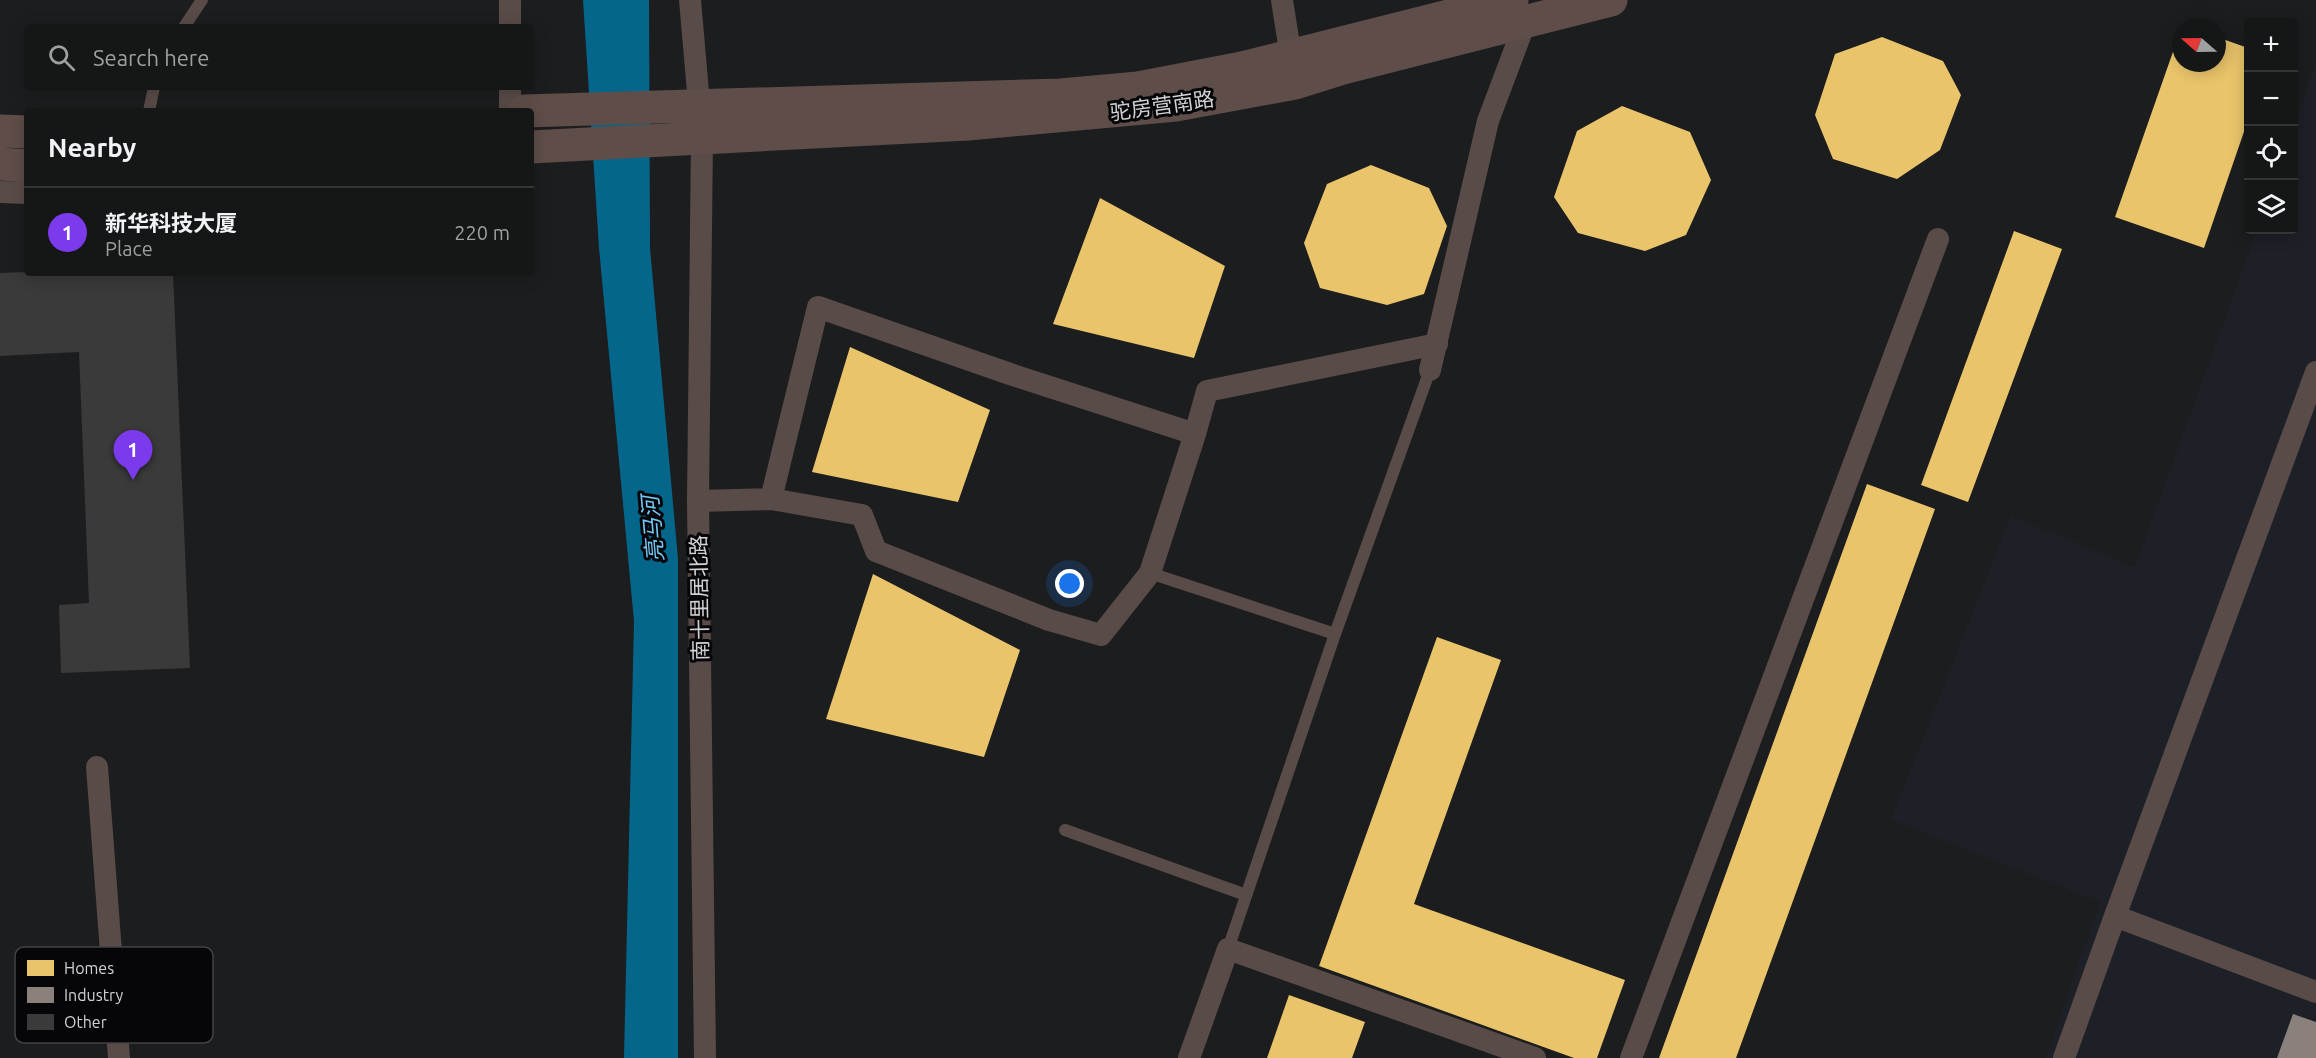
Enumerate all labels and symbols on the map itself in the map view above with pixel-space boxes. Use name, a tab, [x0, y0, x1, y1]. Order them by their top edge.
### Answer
north arrow	[2172, 18, 2226, 72]
street label: 驼房营南路	[1108, 86, 1216, 124]
pin: 1	[114, 430, 152, 480]
water label: 亮马河	[636, 491, 667, 563]
street label: 南十里居北路	[686, 535, 712, 661]
your location	[1055, 569, 1084, 598]
legend	[15, 947, 213, 1043]
text: Homes	[64, 959, 114, 977]
text: Industry	[64, 986, 123, 1004]
text: Other	[64, 1013, 107, 1031]

